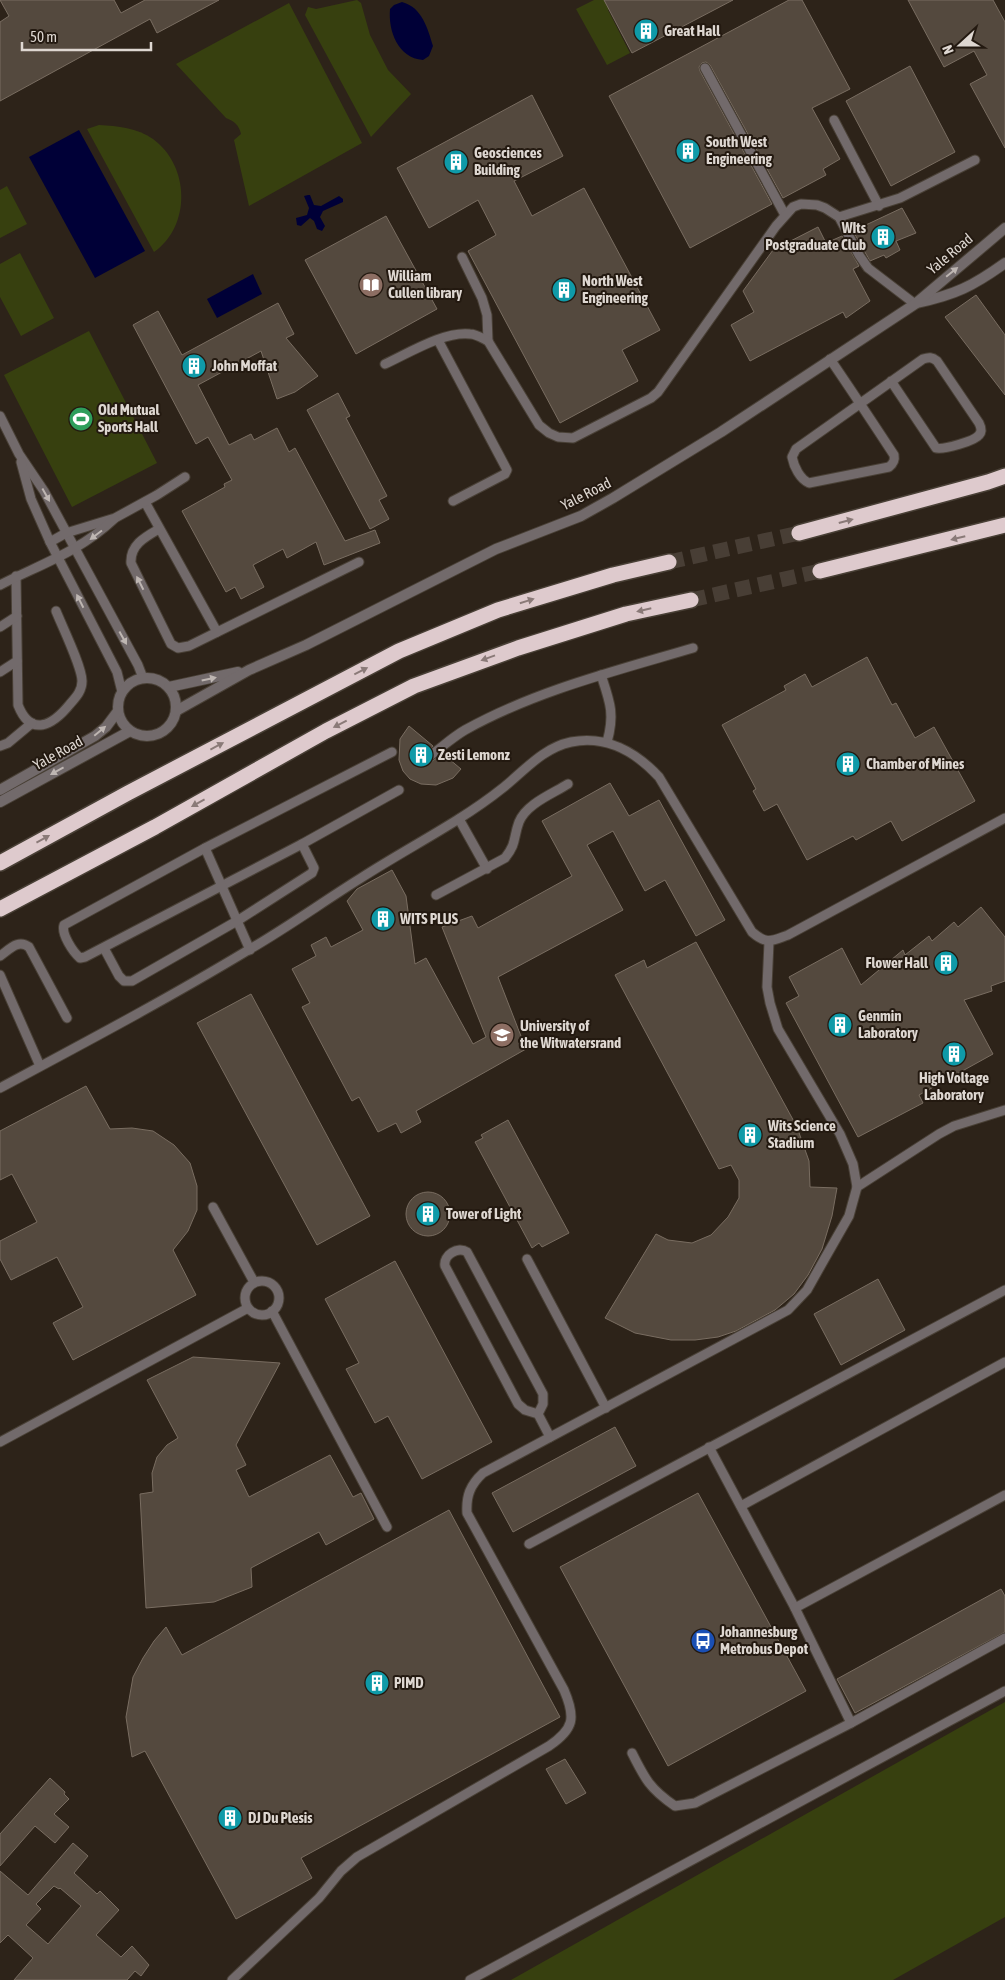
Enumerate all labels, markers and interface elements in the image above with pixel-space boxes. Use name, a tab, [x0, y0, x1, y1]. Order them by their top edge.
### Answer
building icon: Great Hall	[633, 18, 659, 44]
scale bar	[22, 20, 151, 52]
north arrow	[935, 20, 985, 70]
place label: Great Hall	[664, 22, 721, 39]
text: 50 m	[30, 28, 57, 45]
text: N	[939, 43, 957, 56]
place label: South West Engineering	[706, 133, 773, 167]
building icon: South West Engineering	[675, 138, 701, 164]
place label: Geosciences Building	[474, 144, 542, 178]
building icon: Geosciences Building	[443, 149, 469, 175]
place label: WIts Postgraduate Club	[765, 219, 867, 253]
building icon: WIts Postgraduate Club	[870, 224, 896, 250]
street label: Yale Road	[924, 230, 976, 278]
one-way arrow	[945, 266, 958, 277]
place label: William Cullen library	[387, 267, 463, 301]
library icon: William Cullen library	[358, 272, 384, 298]
place label: North West Engineering	[582, 272, 649, 306]
building icon: North West Engineering	[551, 277, 577, 303]
building icon: John Moffat	[181, 353, 207, 379]
place label: John Moffat	[211, 357, 278, 374]
place label: Old Mutual Sports Hall	[98, 401, 161, 435]
sports icon: Old Mutual Sports Hall	[68, 406, 94, 432]
street label: Yale Road	[558, 474, 614, 513]
one-way arrow	[42, 487, 50, 502]
one-way arrow	[839, 517, 854, 525]
one-way arrow	[90, 529, 103, 540]
one-way arrow	[950, 534, 965, 542]
one-way arrow	[136, 575, 144, 590]
one-way arrow	[76, 594, 84, 608]
one-way arrow	[519, 597, 534, 605]
one-way arrow	[635, 607, 651, 615]
one-way arrow	[119, 631, 128, 644]
one-way arrow	[481, 655, 496, 662]
one-way arrow	[354, 667, 368, 675]
one-way arrow	[201, 675, 216, 683]
one-way arrow	[333, 720, 347, 728]
one-way arrow	[93, 725, 106, 736]
street label: Yale Road	[30, 732, 86, 773]
one-way arrow	[210, 742, 224, 750]
building icon: Zesti Lemonz	[408, 742, 434, 768]
place label: Zesti Lemonz	[438, 746, 510, 763]
building icon: Chamber of Mines	[835, 751, 861, 777]
place label: Chamber of Mines	[866, 755, 965, 772]
one-way arrow	[49, 767, 64, 775]
one-way arrow	[191, 799, 205, 807]
one-way arrow	[36, 835, 49, 844]
building icon: WITS PLUS	[370, 906, 396, 932]
place label: WITS PLUS	[399, 910, 459, 927]
building icon: Flower Hall	[933, 950, 959, 976]
place label: Flower Hall	[865, 954, 929, 971]
place label: Genmin Laboratory	[858, 1007, 919, 1041]
building icon: Genmin Laboratory	[827, 1012, 853, 1038]
place label: University of the Witwatersrand	[519, 1017, 621, 1051]
school or university icon: University of the Witwatersrand	[489, 1022, 515, 1048]
building icon: High Voltage Laboratory	[941, 1041, 967, 1067]
place label: High Voltage Laboratory	[919, 1069, 989, 1103]
place label: Wits Science Stadium	[767, 1117, 836, 1151]
building icon: Wits Science Stadium	[737, 1122, 763, 1148]
building icon: Tower of Light	[415, 1201, 441, 1227]
place label: Tower of Light	[446, 1205, 522, 1222]
place label: Johannesburg Metrobus Depot	[719, 1623, 809, 1657]
bus stop icon: Johannesburg Metrobus Depot	[690, 1628, 716, 1654]
building icon: PIMD	[364, 1670, 390, 1696]
place label: PIMD	[394, 1674, 424, 1691]
building icon: DJ Du Plesis	[217, 1805, 243, 1831]
place label: DJ Du Plesis	[248, 1809, 313, 1826]

